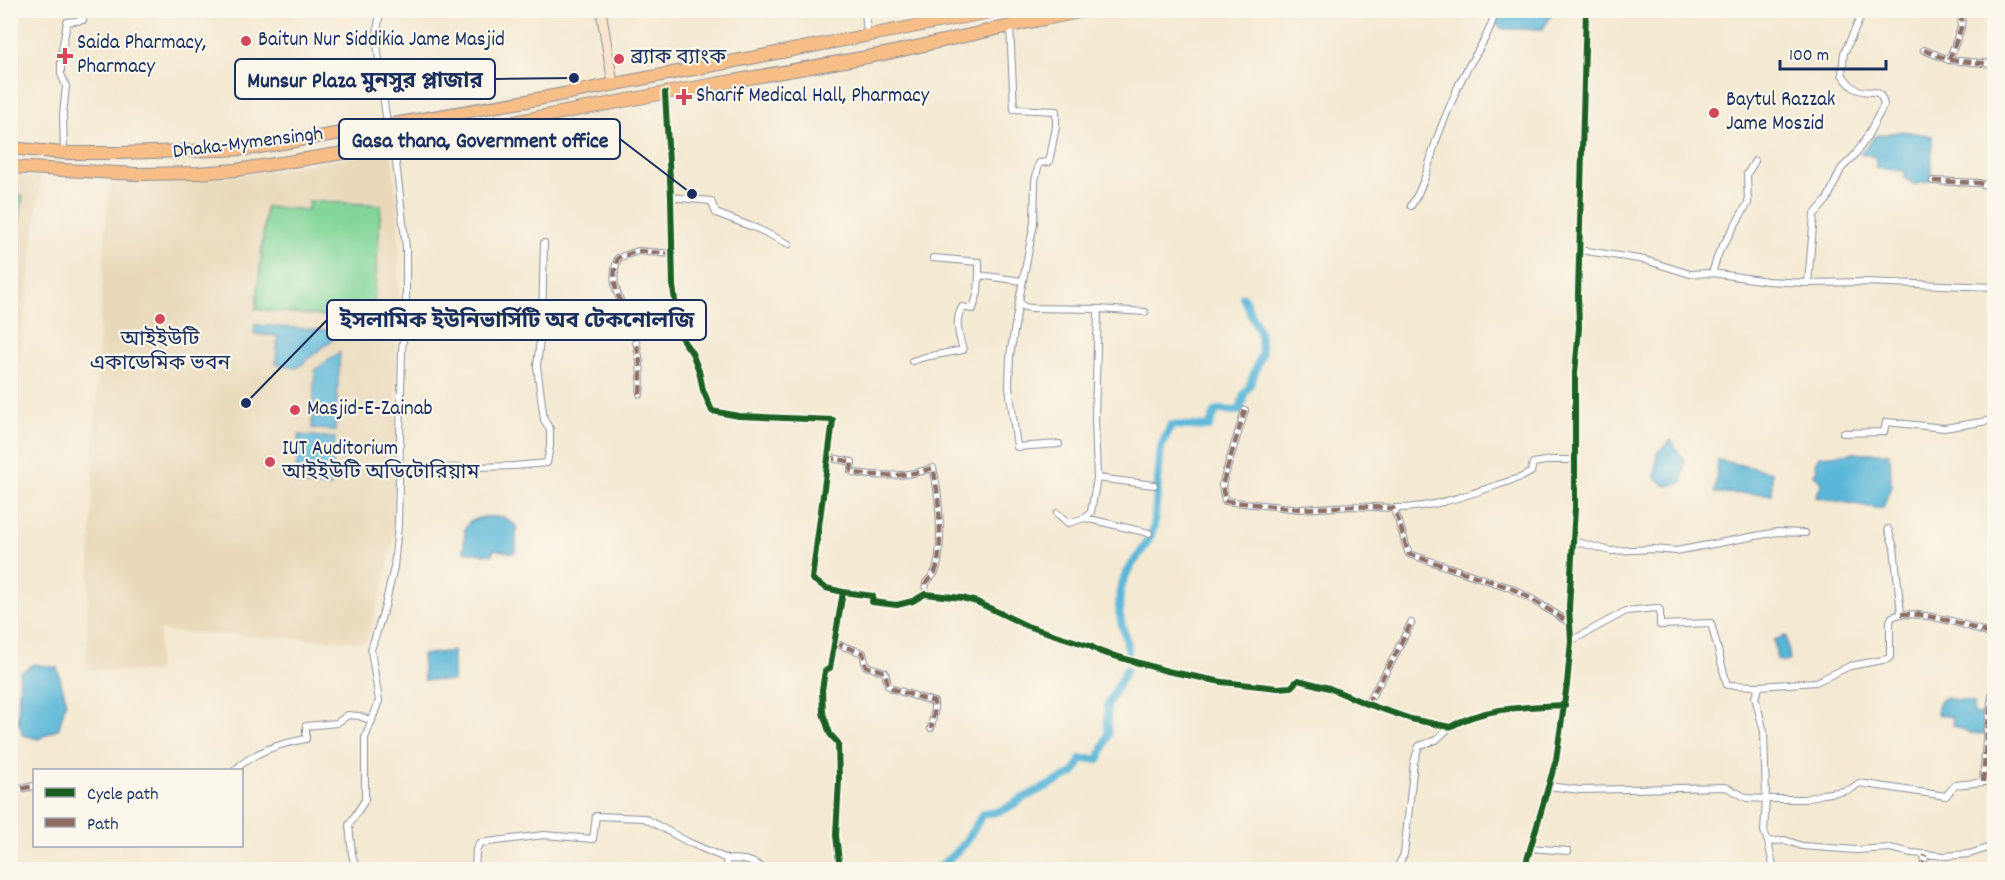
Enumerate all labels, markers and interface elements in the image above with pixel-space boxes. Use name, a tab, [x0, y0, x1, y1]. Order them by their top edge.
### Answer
place label: Baitun Nur Siddikia Jame Masjid	[258, 26, 505, 56]
place label: Saida Pharmacy, Pharmacy	[77, 29, 206, 83]
scale bar	[1780, 33, 1886, 71]
marker: Baitun Nur Siddikia Jame Masjid	[239, 34, 253, 48]
place label: ব্র্যাক ব্যাংক	[630, 44, 727, 74]
text: 100 m	[1789, 44, 1829, 69]
marker: Saida Pharmacy, Pharmacy	[58, 49, 72, 63]
marker: ব্র্যাক ব্যাংক	[612, 52, 626, 66]
callout: Munsur Plaza মুনসুর প্লাজার	[235, 59, 495, 99]
text: Munsur Plaza মুনসুর প্লাজার	[247, 67, 483, 98]
place label: Sharif Medical Hall, Pharmacy	[696, 82, 930, 112]
place label: Baytul Razzak Jame Moszid	[1726, 86, 1835, 140]
marker: Sharif Medical Hall, Pharmacy	[677, 90, 691, 104]
marker: Baytul Razzak Jame Moszid	[1707, 106, 1721, 120]
callout: Gasa thana, Government office	[339, 119, 620, 159]
street label: Dhaka-Mymensingh	[171, 120, 325, 168]
text: Gasa thana, Government office	[351, 127, 609, 158]
callout: ইসলামিক ইউনিভার্সিটি অব টেকনোলজি	[327, 300, 706, 340]
text: ইসলামিক ইউনিভার্সিটি অব টেকনোলজি	[339, 306, 695, 338]
marker: আইইউটি একাডেমিক ভবন	[153, 312, 167, 326]
place label: আইইউটি একাডেমিক ভবন	[90, 326, 231, 380]
place label: Masjid-E-Zainab	[307, 395, 433, 425]
marker: Masjid-E-Zainab	[288, 403, 302, 417]
place label: IUT Auditorium আইইউটি অডিটোরিয়াম	[281, 435, 480, 489]
marker: IUT Auditorium আইইউটি অডিটোরিয়াম	[263, 455, 277, 469]
legend	[33, 769, 243, 847]
text: Cycle path	[87, 783, 158, 808]
text: Path	[87, 813, 119, 838]

